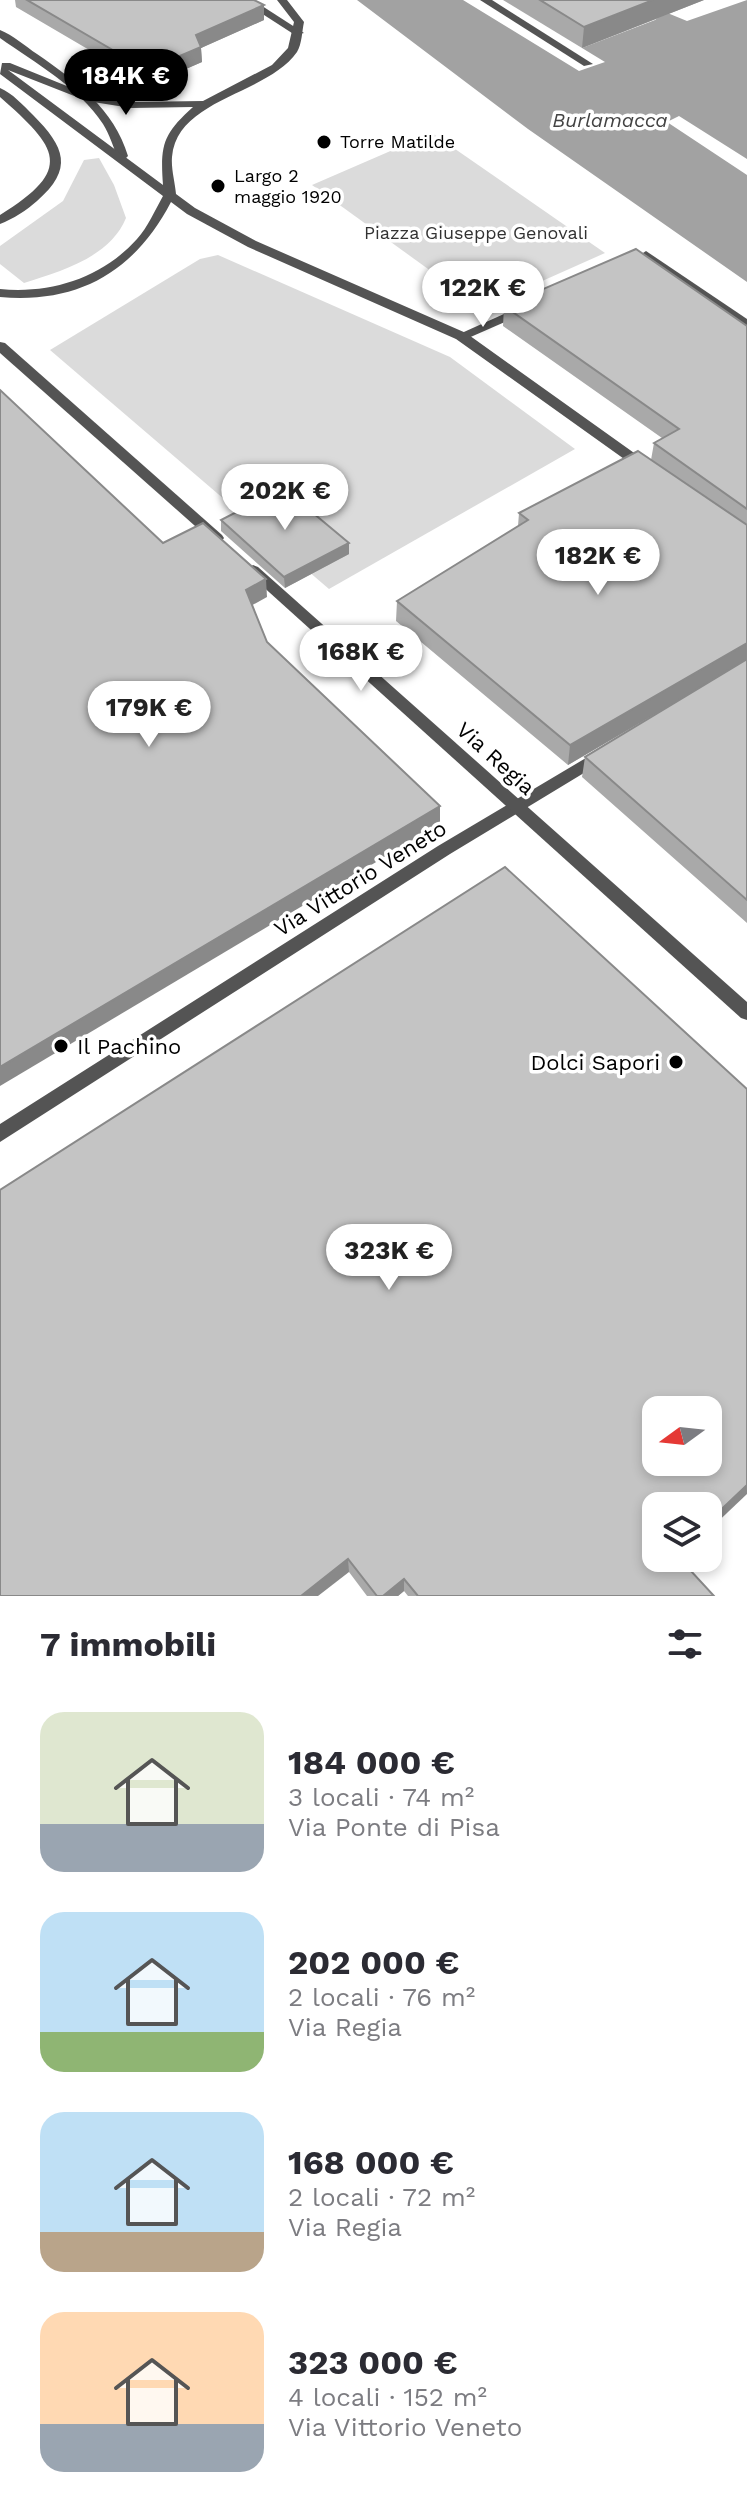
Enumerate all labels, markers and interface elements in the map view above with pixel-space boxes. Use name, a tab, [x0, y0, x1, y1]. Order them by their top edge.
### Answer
pin: 184K €	[61, 49, 191, 117]
text: 184K €	[82, 60, 170, 90]
water label: Burlamacca	[552, 108, 668, 132]
place label: Torre Matilde	[340, 131, 455, 152]
marker: Torre Matilde	[315, 133, 333, 151]
place label: Largo 2 maggio 1920	[234, 165, 342, 207]
marker: Largo 2 maggio 1920	[209, 177, 227, 195]
park label: Piazza Giuseppe Genovali	[364, 222, 588, 243]
pin: 122K €	[418, 261, 548, 329]
text: 122K €	[440, 272, 526, 302]
pin: 202K €	[220, 464, 350, 532]
text: 202K €	[239, 475, 331, 505]
pin: 182K €	[533, 529, 663, 597]
text: 182K €	[555, 540, 641, 570]
pin: 168K €	[296, 625, 426, 693]
text: 168K €	[317, 636, 405, 666]
pin: 179K €	[84, 681, 214, 749]
text: 179K €	[106, 692, 192, 722]
street label: Via Regia	[451, 717, 540, 800]
street label: Via Vittorio Veneto	[270, 815, 451, 942]
place label: Il Pachino	[77, 1034, 181, 1059]
marker: Il Pachino	[52, 1037, 70, 1055]
place label: Dolci Sapori	[530, 1050, 660, 1075]
marker: Dolci Sapori	[667, 1053, 685, 1071]
pin: 323K €	[324, 1224, 454, 1292]
text: 323K €	[344, 1235, 434, 1265]
north arrow	[642, 1396, 722, 1476]
map controls	[642, 1396, 722, 1572]
button: layers	[642, 1492, 722, 1572]
icon: filters	[663, 1622, 707, 1666]
text: 7 immobili	[40, 1624, 216, 1664]
text: 184 000 €	[288, 1742, 455, 1782]
icon: home	[104, 1744, 200, 1840]
text: 3 locali · 74 m²	[288, 1782, 474, 1812]
text: Via Ponte di Pisa	[288, 1812, 500, 1842]
text: 202 000 €	[288, 1942, 459, 1982]
icon: home	[104, 1944, 200, 2040]
text: 2 locali · 76 m²	[288, 1982, 475, 2012]
text: Via Regia	[288, 2012, 402, 2042]
text: 168 000 €	[288, 2142, 454, 2182]
icon: home	[104, 2144, 200, 2240]
text: 2 locali · 72 m²	[288, 2182, 475, 2212]
text: Via Regia	[288, 2212, 402, 2242]
text: 323 000 €	[288, 2342, 458, 2382]
icon: home	[104, 2344, 200, 2440]
text: 4 locali · 152 m²	[288, 2382, 487, 2412]
text: Via Vittorio Veneto	[288, 2412, 522, 2442]

